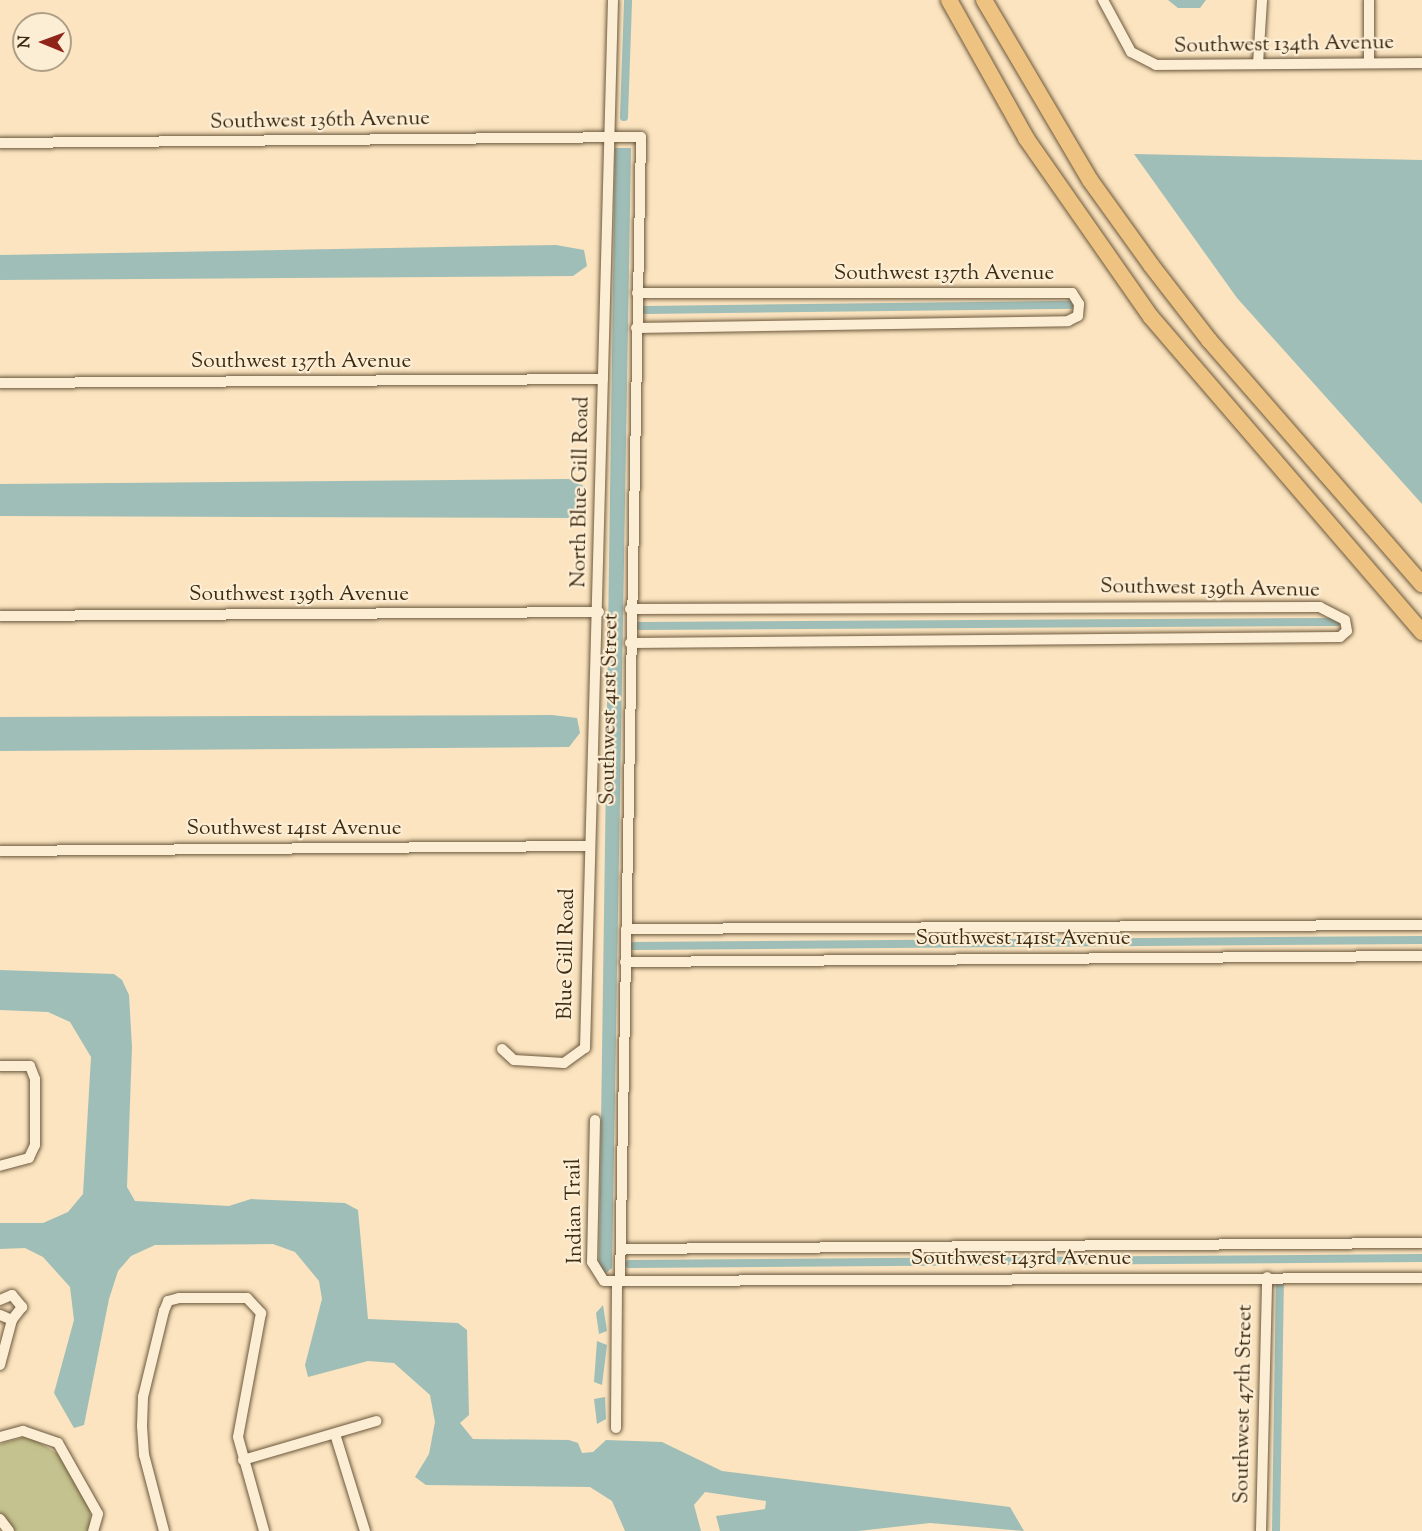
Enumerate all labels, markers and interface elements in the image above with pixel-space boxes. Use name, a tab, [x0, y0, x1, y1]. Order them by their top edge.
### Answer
north arrow	[12, 12, 72, 72]
street label: Southwest 134th Avenue	[1174, 30, 1394, 60]
text: N	[14, 35, 37, 48]
street label: Southwest 136th Avenue	[210, 106, 430, 136]
street label: Southwest 137th Avenue	[834, 261, 1054, 287]
street label: Southwest 137th Avenue	[191, 349, 411, 375]
street label: North Blue Gill Road	[567, 396, 595, 588]
street label: Southwest 139th Avenue	[1100, 574, 1320, 604]
street label: Southwest 139th Avenue	[189, 582, 409, 608]
street label: Southwest 41st Street	[596, 613, 624, 805]
street label: Southwest 141st Avenue	[186, 816, 402, 842]
street label: Blue Gill Road	[553, 888, 581, 1020]
street label: Southwest 141st Avenue	[915, 926, 1131, 952]
street label: Indian Trail	[561, 1158, 589, 1264]
street label: Southwest 143rd Avenue	[911, 1246, 1131, 1272]
street label: Southwest 47th Street	[1230, 1304, 1258, 1504]

